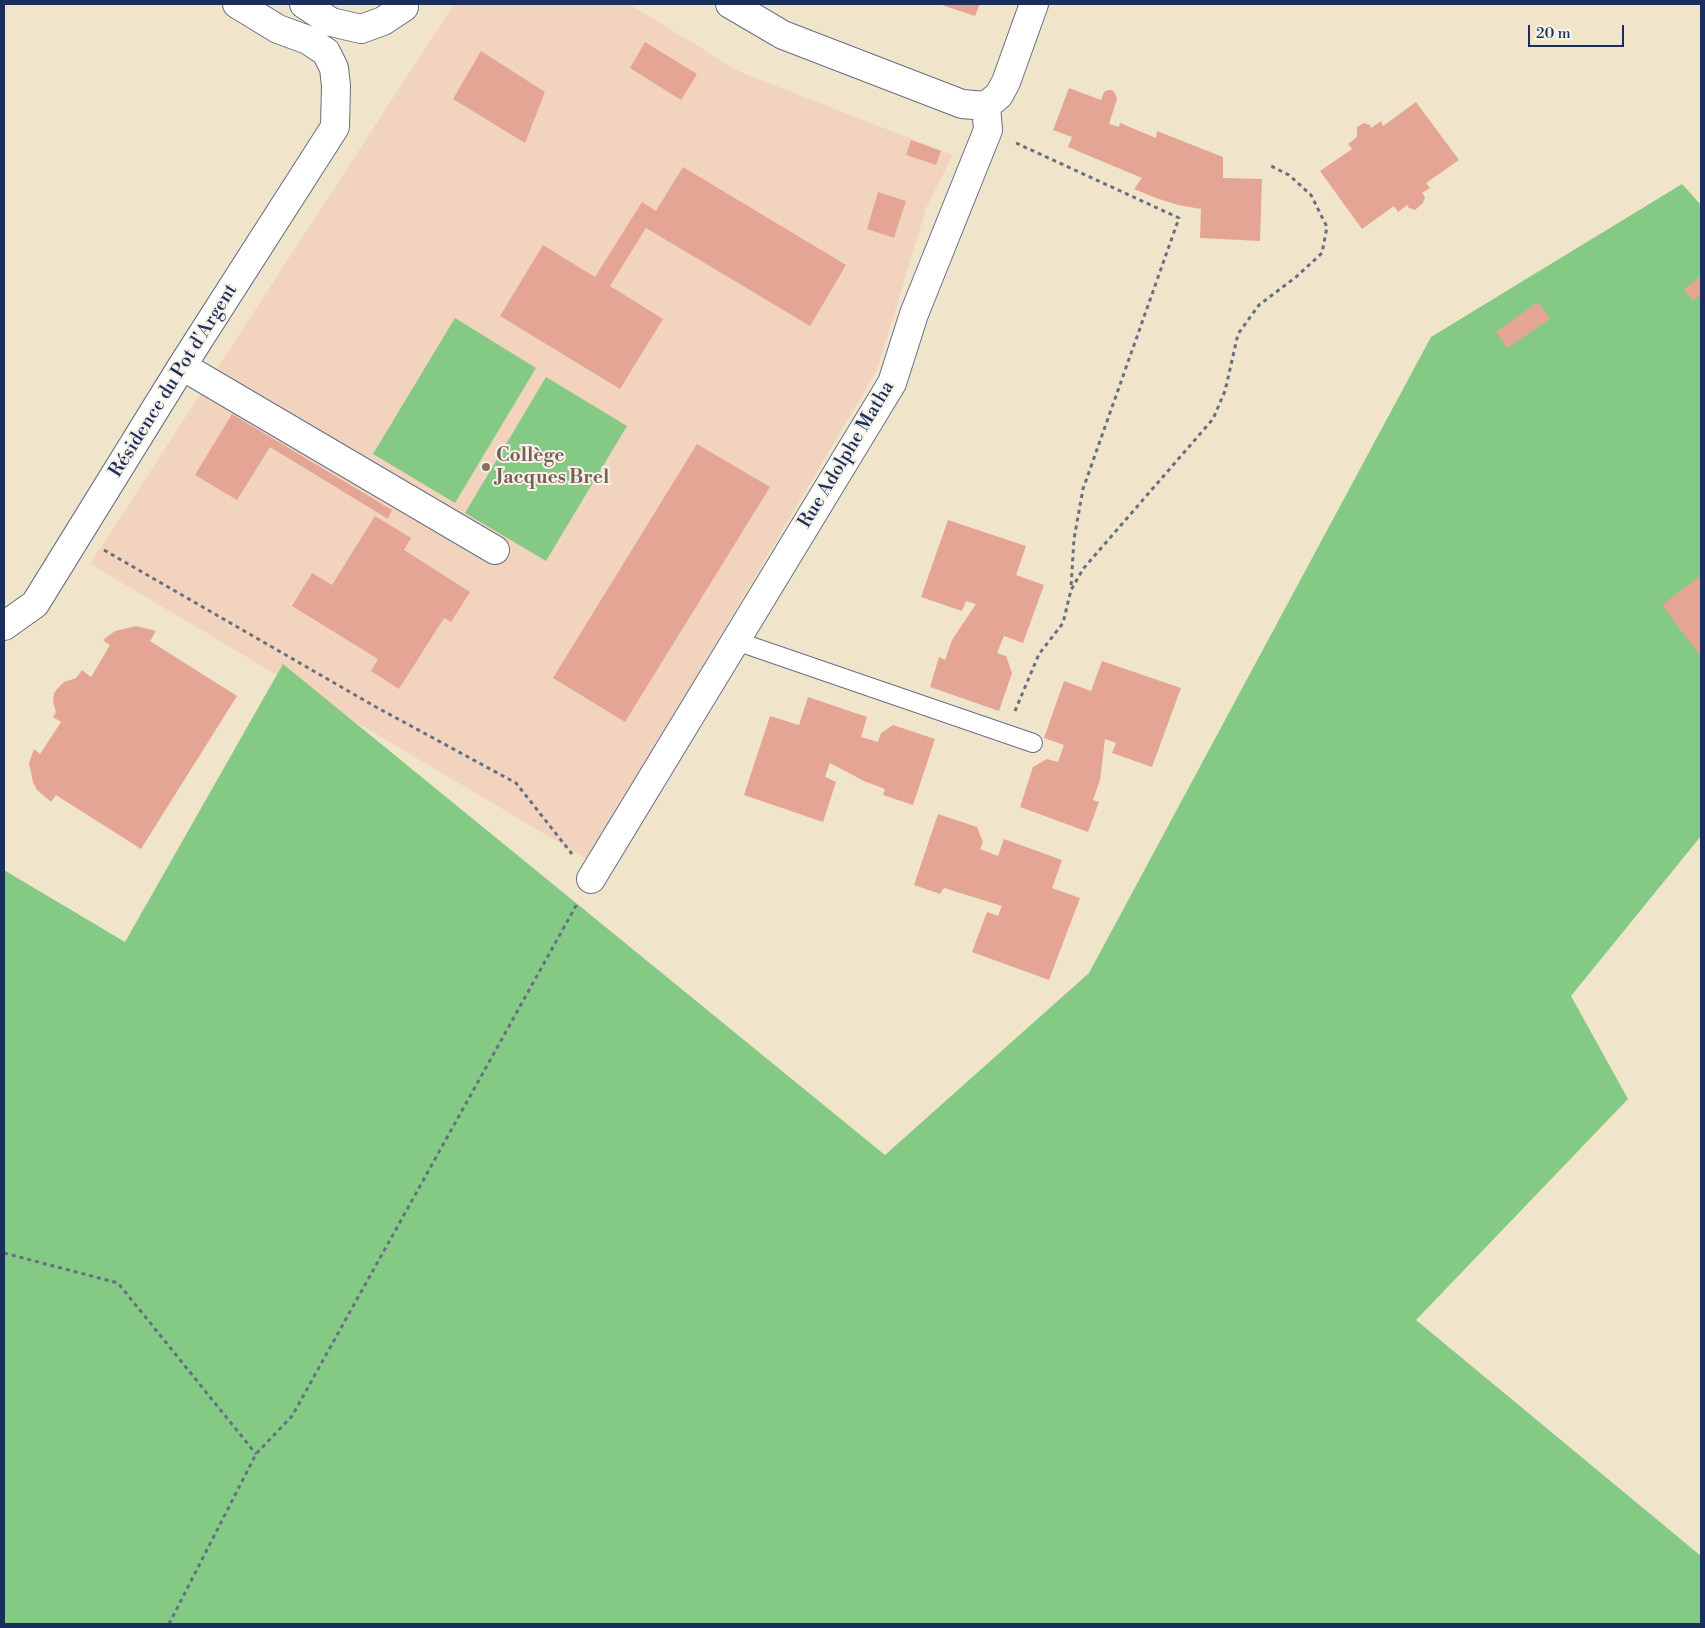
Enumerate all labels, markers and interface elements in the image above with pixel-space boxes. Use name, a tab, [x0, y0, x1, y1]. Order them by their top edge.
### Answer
scale bar	[1530, 15, 1626, 47]
text: 20 m	[1536, 24, 1571, 43]
street label: Résidence du Pot d'Argent	[105, 280, 243, 482]
street label: Rue Adolphe Matha	[794, 377, 900, 533]
place label: Collège Jacques Brel	[496, 445, 609, 489]
marker: Collège Jacques Brel	[480, 461, 492, 473]

